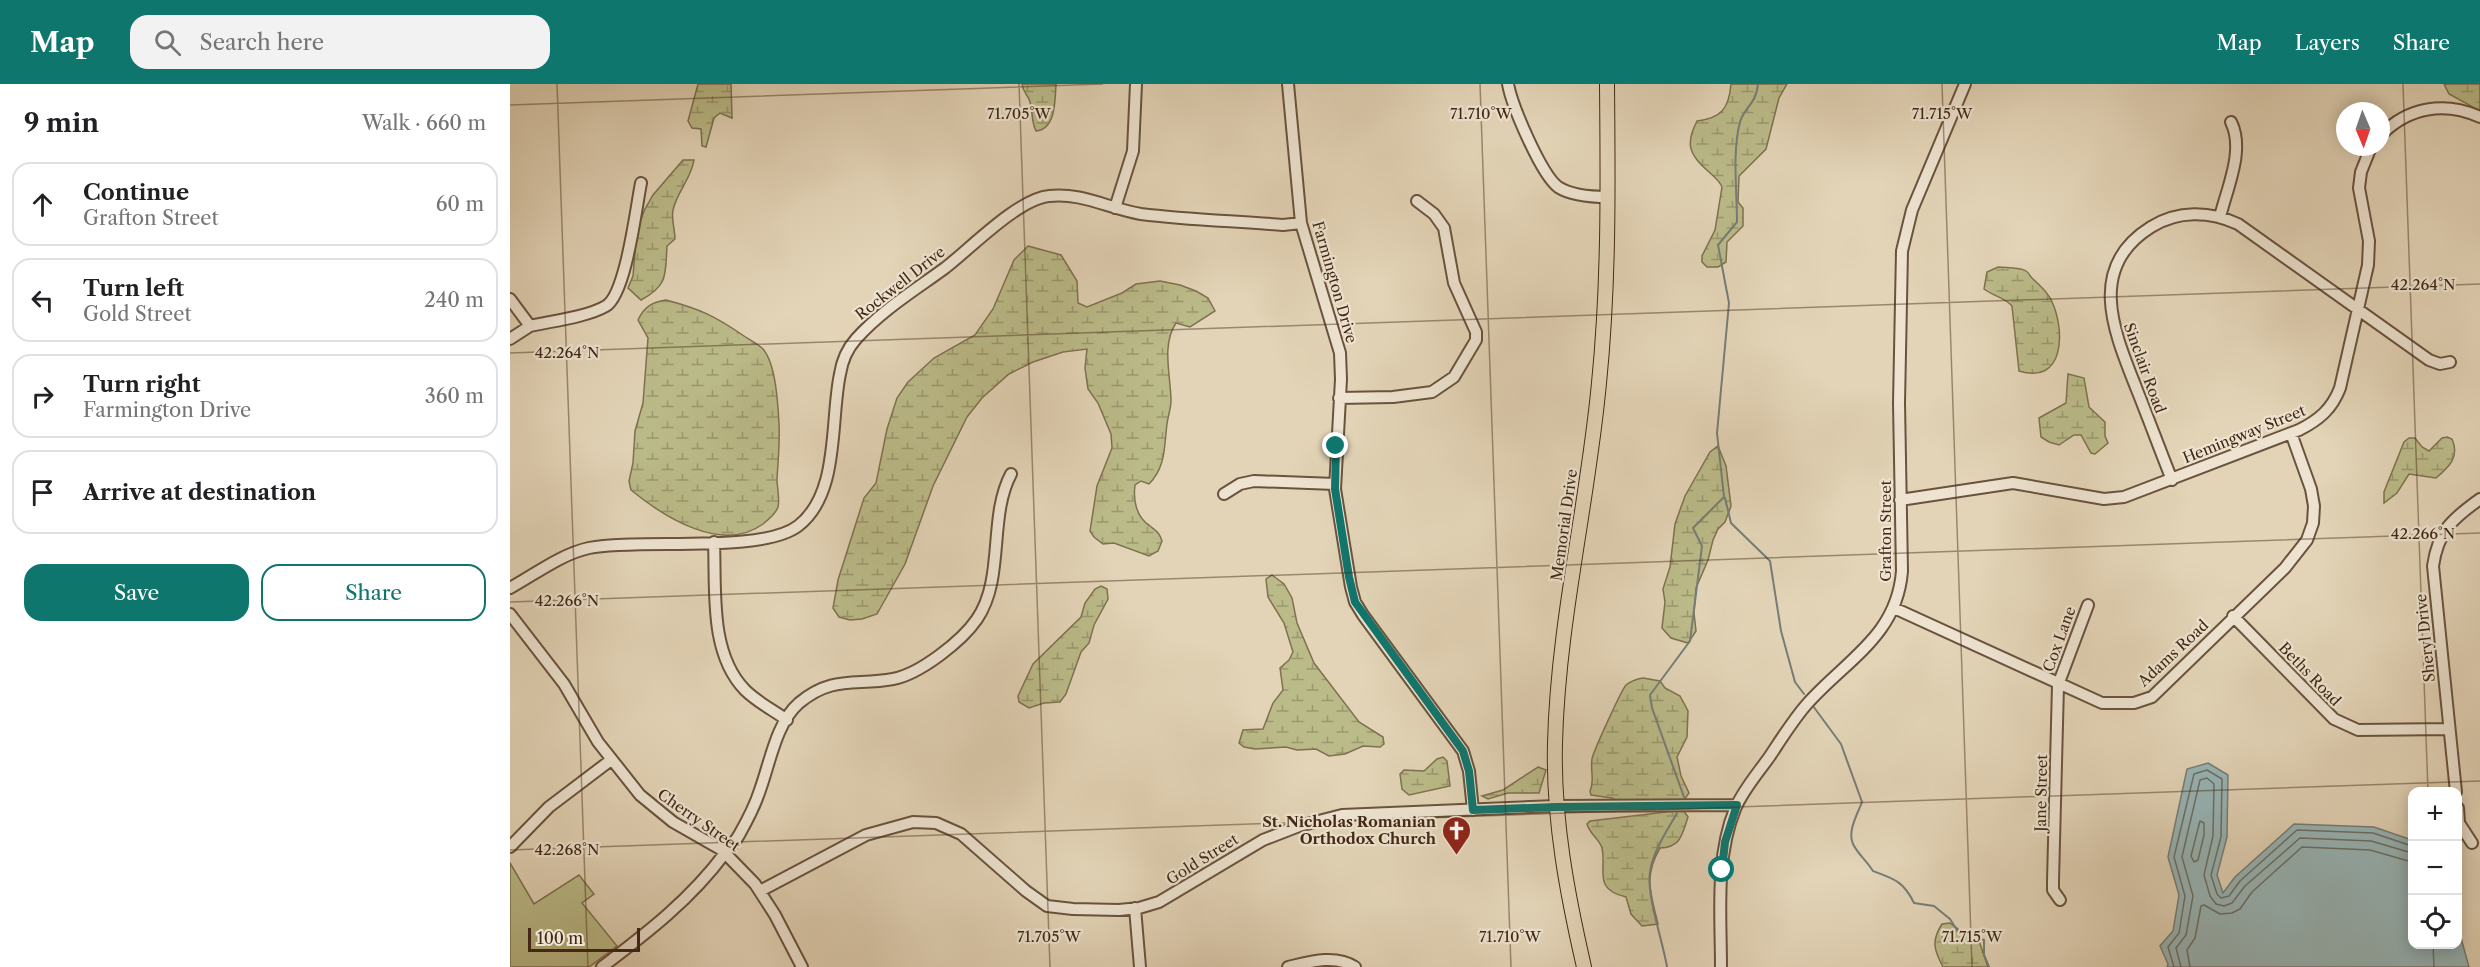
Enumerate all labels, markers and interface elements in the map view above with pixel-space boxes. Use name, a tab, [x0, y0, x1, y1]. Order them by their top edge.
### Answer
search box	[130, 15, 550, 69]
text: Map	[30, 25, 94, 59]
icon: search	[151, 26, 184, 59]
text: Search here	[199, 29, 324, 56]
text: Map	[2217, 30, 2262, 55]
text: Layers	[2295, 30, 2360, 55]
text: Share	[2393, 30, 2450, 55]
north arrow	[2336, 102, 2390, 156]
text: 71.705°W	[987, 104, 1052, 123]
text: 71.710°W	[1450, 104, 1513, 123]
text: 71.715°W	[1912, 104, 1973, 123]
text: 9 min	[24, 107, 99, 139]
text: Walk · 660 m	[362, 111, 486, 135]
text: Continue	[83, 179, 189, 206]
icon: ahead	[26, 188, 59, 221]
text: 60 m	[436, 192, 484, 216]
text: Grafton Street	[83, 206, 219, 230]
street label: Farmington Drive	[1308, 219, 1362, 345]
street label: Rockwell Drive	[851, 242, 949, 324]
text: Turn left	[83, 275, 184, 302]
text: 42.264°N	[2391, 275, 2455, 294]
icon: left	[26, 284, 59, 317]
text: 240 m	[424, 288, 484, 312]
text: Gold Street	[83, 302, 192, 326]
street label: Sinclair Road	[2120, 320, 2170, 416]
text: 42.264°N	[535, 343, 599, 362]
text: Turn right	[83, 371, 201, 398]
icon: right	[26, 380, 59, 413]
text: 360 m	[425, 384, 484, 408]
text: Farmington Drive	[83, 398, 251, 422]
street label: Hemingway Street	[2180, 400, 2309, 467]
route end	[1322, 432, 1348, 458]
street label: Memorial Drive	[1547, 468, 1581, 582]
icon: arrive	[26, 476, 59, 509]
text: Arrive at destination	[83, 479, 316, 506]
street label: Grafton Street	[1876, 479, 1895, 582]
text: 42.266°N	[2391, 524, 2455, 543]
button: Save	[24, 564, 249, 621]
button: Share	[261, 564, 486, 621]
text: 42.266°N	[535, 591, 599, 610]
street label: Sheryl Drive	[2411, 593, 2439, 683]
street label: Cox Lane	[2038, 604, 2080, 674]
street label: Adams Road	[2133, 616, 2212, 691]
street label: Beths Road	[2275, 638, 2345, 710]
street label: Jane Street	[2031, 753, 2051, 834]
street label: Cherry Street	[654, 785, 744, 856]
map controls	[2408, 787, 2462, 949]
button: +	[2408, 787, 2462, 841]
place label: St. Nicholas Romanian Orthodox Church	[1262, 812, 1437, 848]
church icon: St. Nicholas Romanian Orthodox Church	[1441, 814, 1473, 856]
street label: Gold Street	[1162, 829, 1242, 889]
text: 42.268°N	[535, 840, 599, 859]
button: −	[2408, 841, 2462, 895]
route start	[1708, 856, 1734, 882]
button: locate	[2408, 895, 2462, 949]
scale bar	[528, 925, 640, 952]
text: 71.705°W	[1017, 927, 1082, 946]
text: 71.710°W	[1479, 927, 1542, 946]
text: 71.715°W	[1942, 927, 2003, 946]
text: 100 m	[537, 928, 583, 948]

